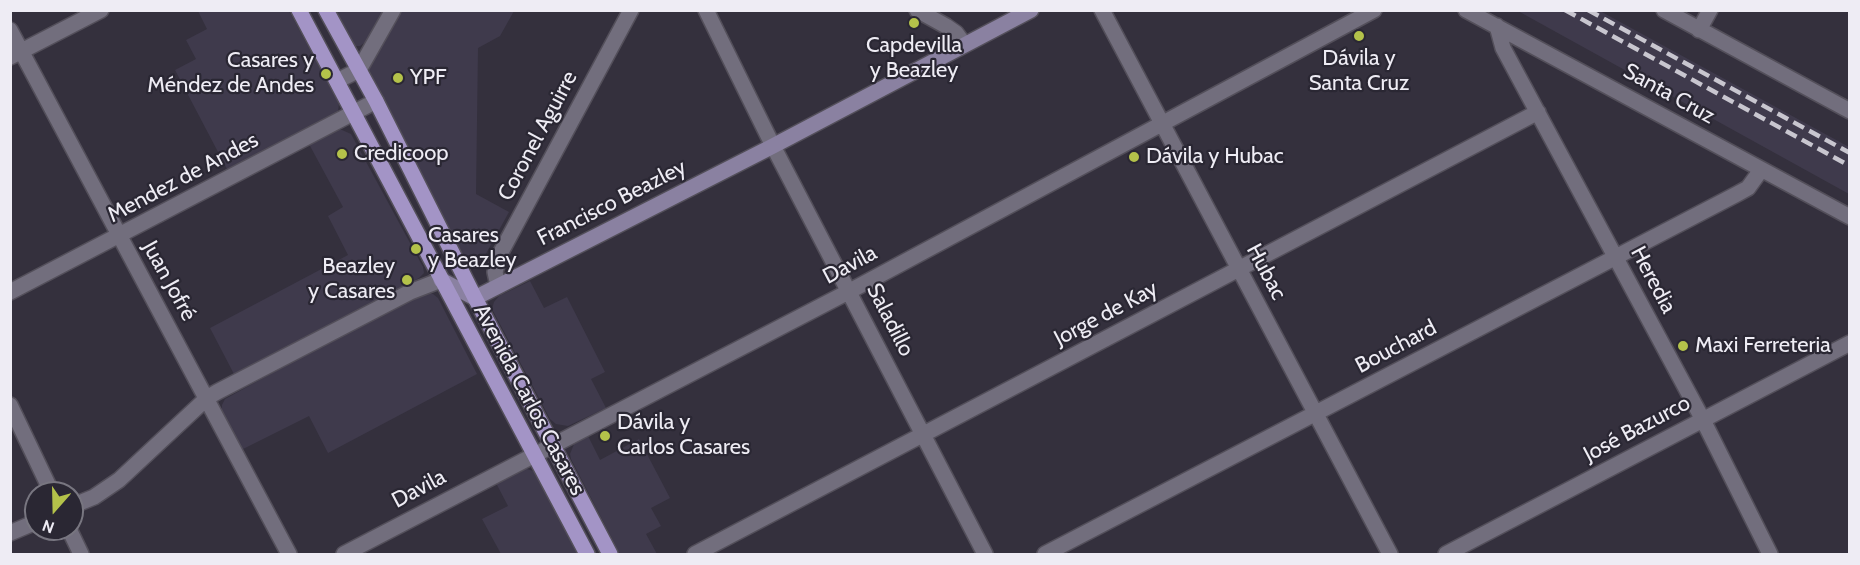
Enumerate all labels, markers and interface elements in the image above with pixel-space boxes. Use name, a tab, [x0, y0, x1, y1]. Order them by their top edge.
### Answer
marker: Capdevilla y Beazley	[907, 16, 921, 30]
marker: Dávila y Santa Cruz	[1352, 29, 1366, 43]
place label: Capdevilla y Beazley	[866, 33, 962, 84]
place label: Dávila y Santa Cruz	[1309, 46, 1409, 98]
place label: Casares y Méndez de Andes	[147, 48, 314, 100]
street label: Santa Cruz	[1619, 58, 1719, 130]
place label: YPF	[410, 65, 447, 91]
marker: Casares y Méndez de Andes	[319, 67, 333, 81]
street label: Coronel Aguirre	[493, 67, 583, 205]
marker: YPF	[391, 71, 405, 85]
street label: Mendez de Andes	[103, 127, 263, 229]
place label: Credicoop	[354, 141, 448, 167]
place label: Dávila y Hubac	[1146, 144, 1284, 170]
marker: Credicoop	[335, 147, 349, 161]
marker: Dávila y Hubac	[1127, 150, 1141, 164]
street label: Francisco Beazley	[533, 154, 691, 252]
place label: Casares y Beazley	[428, 223, 517, 274]
street label: Juan Jofré	[136, 236, 202, 326]
street label: Davila	[819, 240, 881, 290]
street label: Hubac	[1240, 240, 1292, 304]
marker: Casares y Beazley	[409, 242, 423, 256]
street label: Heredia	[1624, 242, 1682, 318]
place label: Beazley y Casares	[308, 254, 395, 306]
marker: Beazley y Casares	[400, 273, 414, 287]
street label: Jorge de Kay	[1050, 276, 1162, 352]
street label: Saladillo	[860, 279, 920, 361]
street label: Avenida Carlos Casares	[467, 300, 591, 500]
street label: Bouchard	[1351, 315, 1441, 379]
place label: Maxi Ferreteria	[1695, 333, 1831, 359]
marker: Maxi Ferreteria	[1676, 339, 1690, 353]
street label: José Bazurco	[1579, 390, 1695, 468]
place label: Dávila y Carlos Casares	[617, 410, 750, 462]
marker: Dávila y Carlos Casares	[598, 429, 612, 443]
street label: Davila	[388, 464, 450, 514]
north arrow	[24, 481, 84, 541]
text: N	[40, 516, 57, 537]

